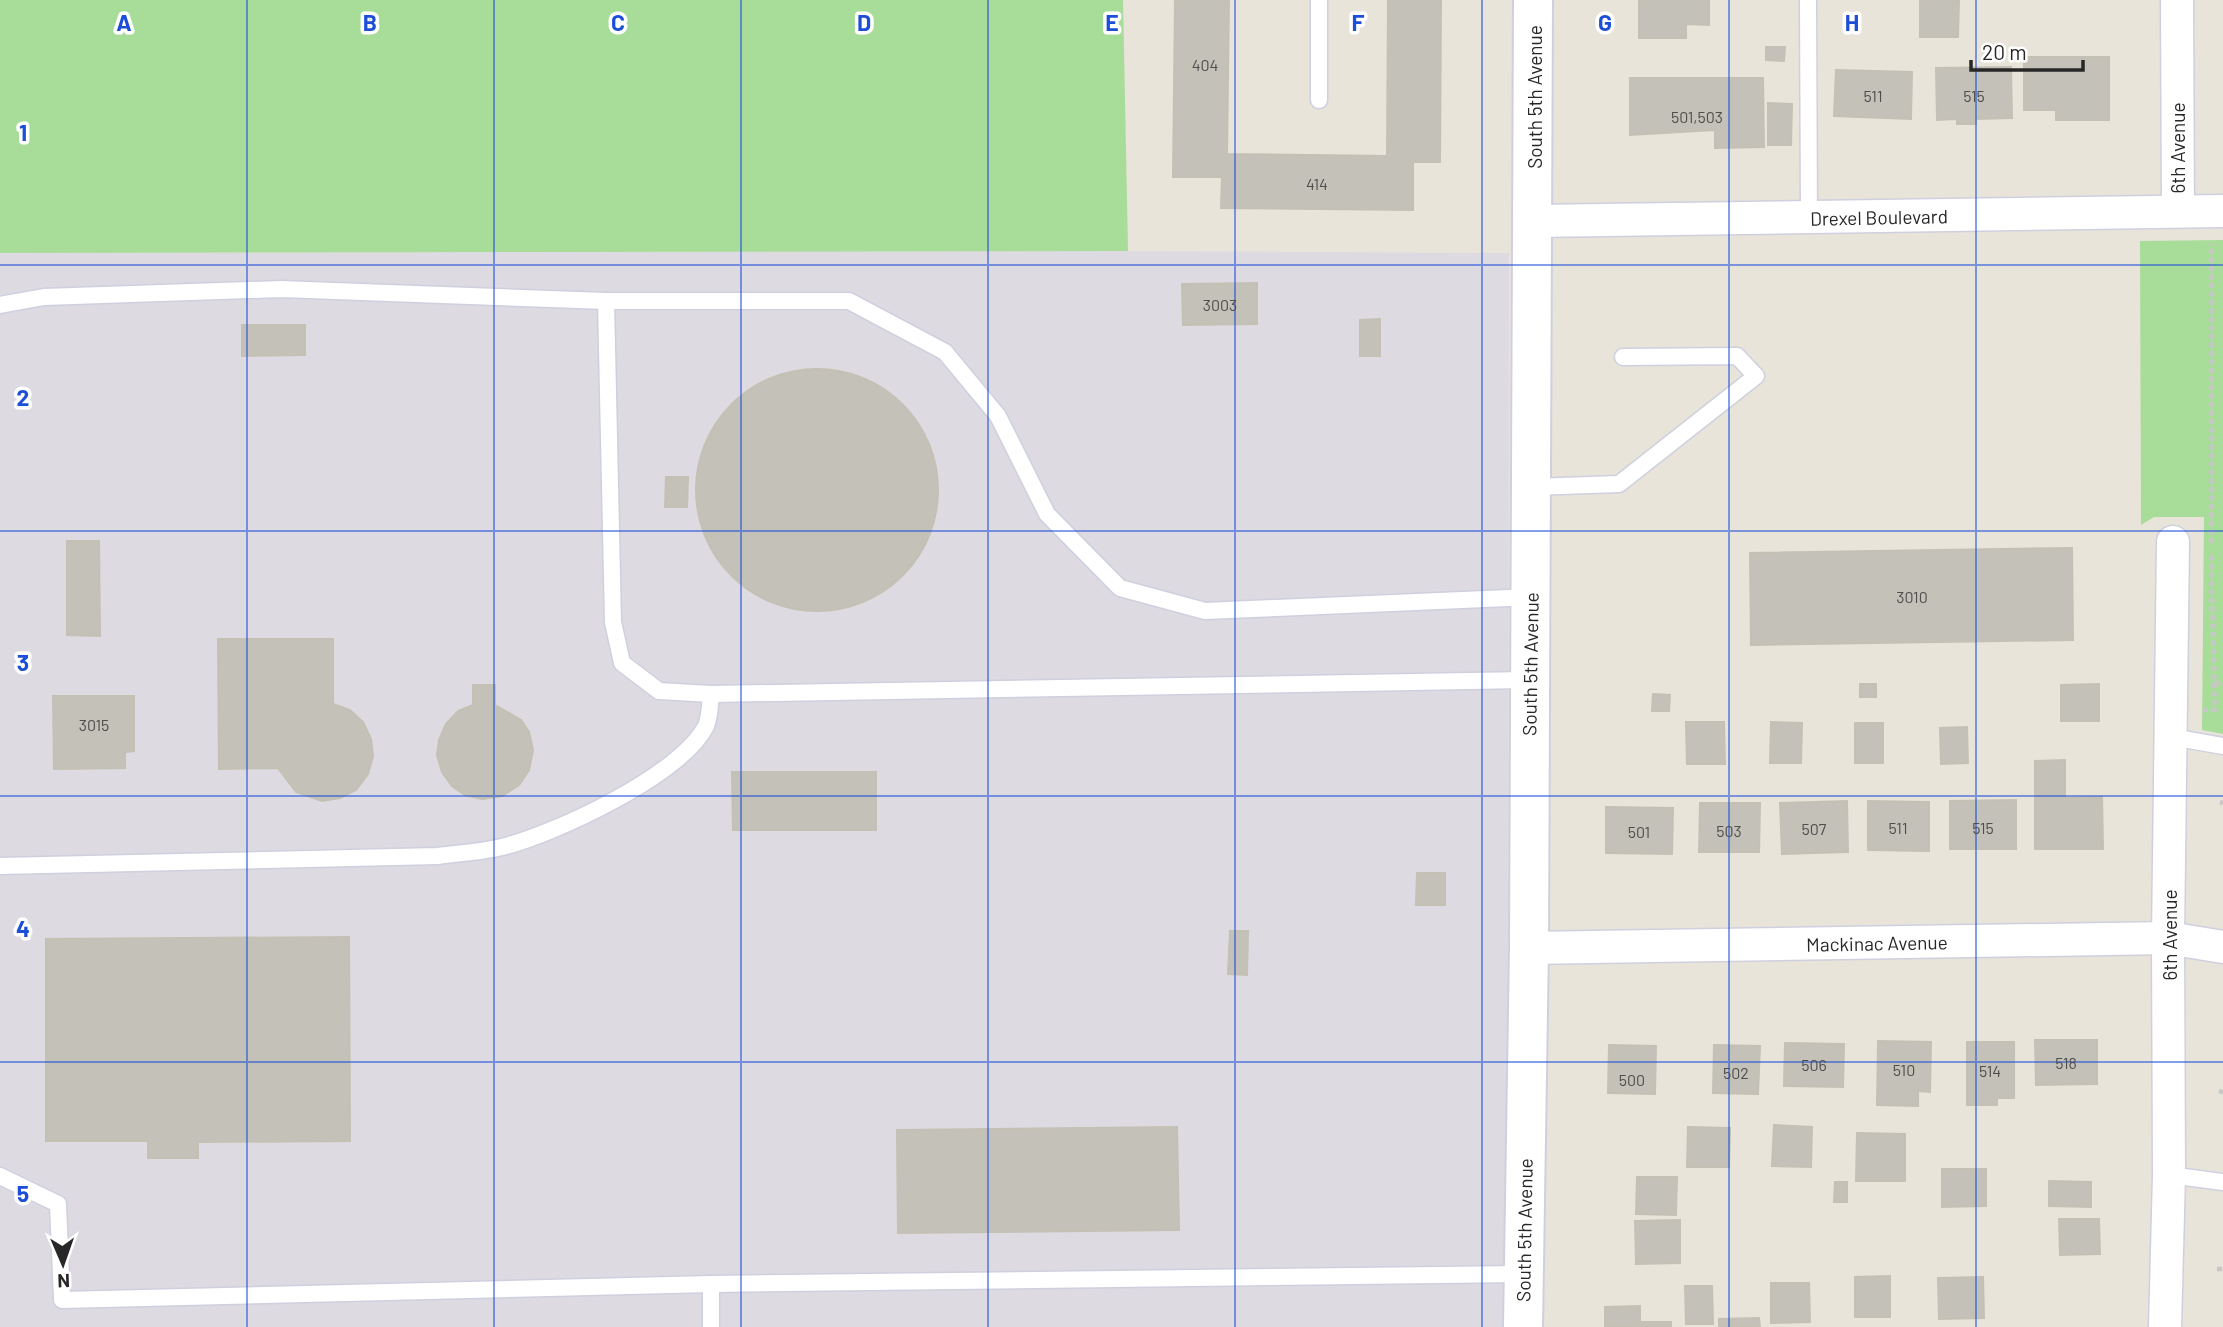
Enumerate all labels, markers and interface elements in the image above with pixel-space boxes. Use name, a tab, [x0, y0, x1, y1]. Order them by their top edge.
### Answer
text: A	[116, 8, 132, 36]
text: B	[363, 8, 377, 36]
text: C	[611, 8, 625, 36]
text: D	[857, 8, 871, 36]
text: E	[1105, 8, 1119, 36]
text: F	[1352, 8, 1365, 36]
text: G	[1598, 8, 1612, 36]
text: H	[1845, 8, 1859, 36]
street label: South 5th Avenue	[1523, 25, 1546, 169]
scale bar	[1971, 28, 2083, 72]
text: 20 m	[1982, 39, 2027, 64]
house number: 404	[1192, 55, 1218, 74]
house number: 511	[1863, 86, 1883, 105]
house number: 515	[1963, 86, 1985, 105]
street label: 6th Avenue	[2166, 102, 2189, 194]
house number: 501,503	[1671, 107, 1723, 126]
text: 1	[19, 118, 27, 146]
house number: 414	[1306, 174, 1328, 193]
street label: Drexel Boulevard	[1810, 204, 1948, 230]
house number: 3003	[1203, 295, 1237, 314]
text: 2	[17, 383, 29, 411]
house number: 3010	[1896, 587, 1928, 606]
street label: South 5th Avenue	[1517, 592, 1543, 736]
text: 3	[17, 648, 29, 676]
house number: 3015	[79, 715, 109, 734]
house number: 511	[1888, 818, 1908, 837]
house number: 515	[1972, 818, 1994, 837]
house number: 507	[1802, 819, 1827, 838]
house number: 503	[1716, 821, 1742, 840]
house number: 501	[1628, 822, 1650, 841]
street label: 6th Avenue	[2158, 889, 2181, 981]
text: 4	[16, 914, 30, 942]
street label: Mackinac Avenue	[1806, 930, 1948, 956]
house number: 518	[2055, 1053, 2077, 1072]
house number: 506	[1801, 1055, 1827, 1074]
house number: 510	[1893, 1060, 1915, 1079]
house number: 514	[1979, 1061, 2001, 1080]
house number: 502	[1723, 1063, 1749, 1082]
house number: 500	[1619, 1070, 1645, 1089]
street label: South 5th Avenue	[1511, 1158, 1537, 1302]
text: 5	[17, 1179, 29, 1207]
north arrow	[28, 1229, 98, 1299]
text: N	[57, 1270, 70, 1293]

